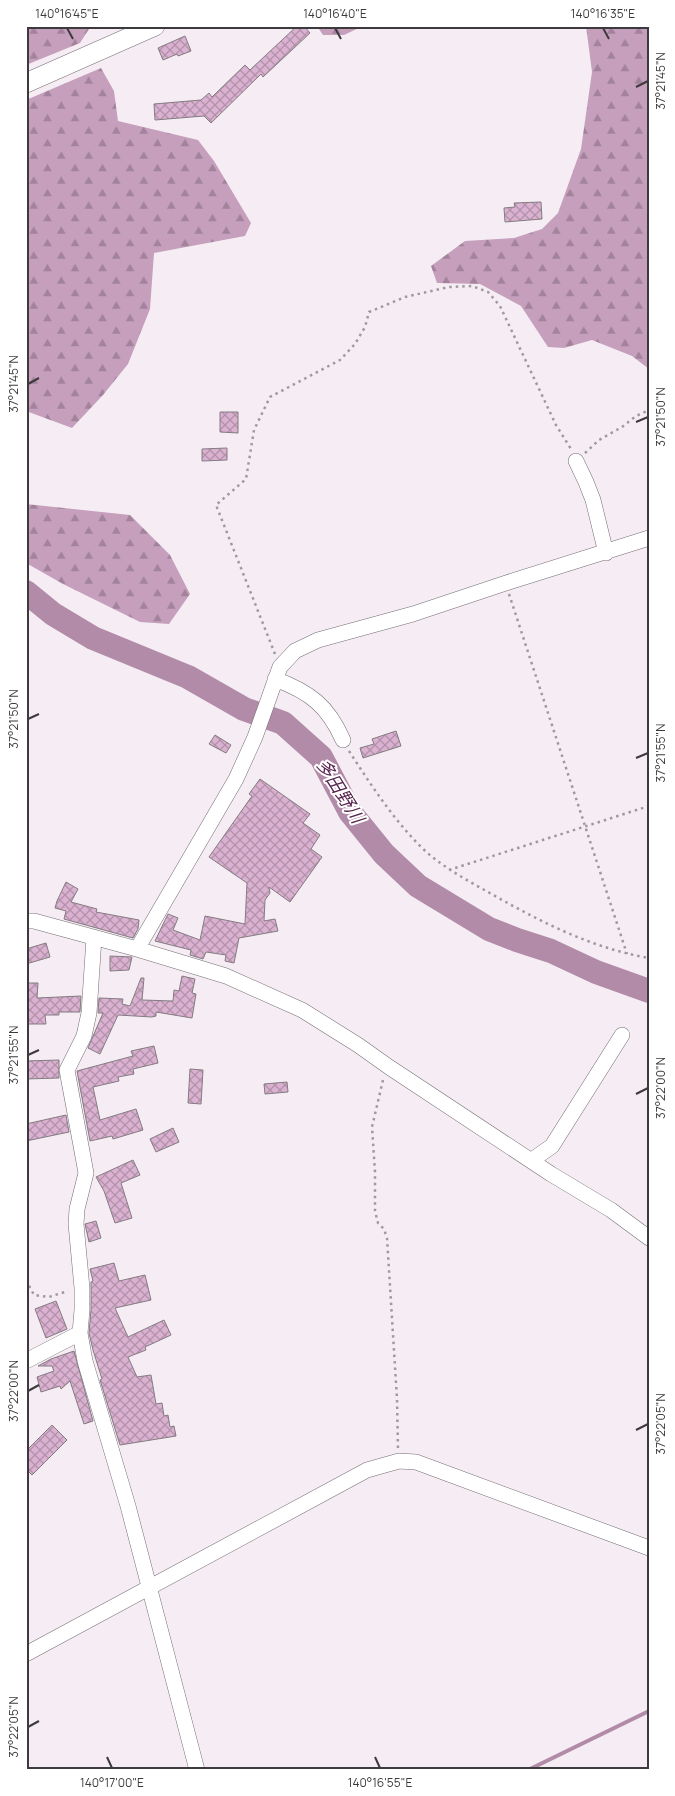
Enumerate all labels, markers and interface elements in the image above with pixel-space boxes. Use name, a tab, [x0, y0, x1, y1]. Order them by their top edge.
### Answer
text: 140°16'45"E	[35, 5, 99, 22]
text: 140°16'40"E	[303, 5, 367, 22]
text: 140°16'35"E	[571, 5, 635, 22]
text: 37°21'45"N	[652, 52, 669, 110]
text: 37°21'45"N	[5, 355, 22, 413]
text: 37°21'50"N	[652, 387, 669, 447]
text: 37°21'50"N	[5, 689, 22, 749]
text: 37°21'55"N	[652, 724, 669, 782]
water label: 多田野川	[312, 754, 371, 829]
text: 37°21'55"N	[5, 1026, 22, 1084]
text: 37°22'00"N	[652, 1057, 669, 1119]
text: 37°22'00"N	[5, 1360, 22, 1422]
text: 37°22'05"N	[652, 1393, 669, 1455]
text: 37°22'05"N	[5, 1696, 22, 1758]
text: 140°17'00"E	[80, 1774, 144, 1791]
text: 140°16'55"E	[348, 1774, 412, 1791]

